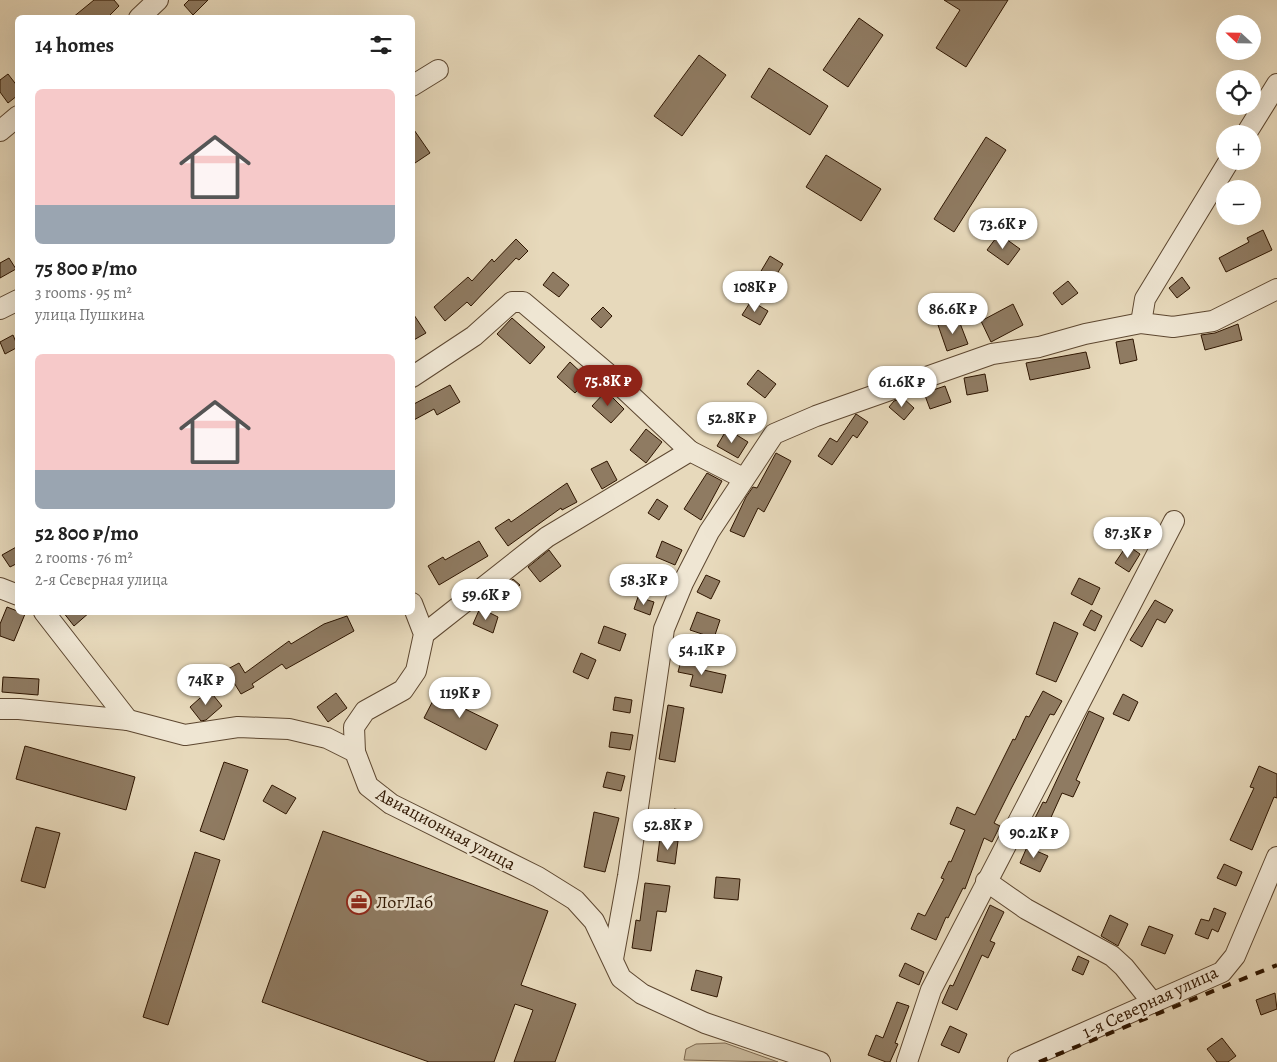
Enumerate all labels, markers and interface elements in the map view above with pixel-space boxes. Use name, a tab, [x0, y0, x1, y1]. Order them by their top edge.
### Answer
north arrow	[1216, 15, 1261, 60]
map controls	[1216, 15, 1261, 225]
text: 14 homes	[35, 31, 114, 59]
icon: filters	[367, 31, 395, 59]
button: locate	[1216, 70, 1261, 115]
icon: home	[170, 122, 260, 212]
button: +	[1216, 125, 1261, 170]
button: −	[1216, 180, 1261, 225]
pin: 73.6K ₽	[957, 208, 1049, 250]
text: 73.6K ₽	[979, 213, 1027, 235]
text: 75 800 ₽/mo	[35, 254, 137, 282]
pin: 108K ₽	[714, 270, 796, 313]
text: 108K ₽	[734, 276, 776, 298]
text: 3 rooms · 95 m²	[35, 282, 132, 304]
pin: 86.6K ₽	[907, 292, 999, 335]
text: 86.6K ₽	[929, 298, 977, 320]
text: улица Пушкина	[35, 304, 145, 326]
pin: 75.8K ₽	[562, 364, 654, 407]
pin: 61.6K ₽	[856, 366, 948, 408]
text: 75.8K ₽	[584, 370, 632, 392]
text: 61.6K ₽	[879, 371, 925, 393]
icon: home	[170, 387, 260, 477]
pin: 52.8K ₽	[686, 402, 778, 444]
text: 52.8K ₽	[708, 407, 756, 429]
pin: 87.3K ₽	[1082, 516, 1174, 559]
text: 52 800 ₽/mo	[35, 519, 139, 547]
text: 87.3K ₽	[1104, 522, 1152, 544]
text: 2 rooms · 76 m²	[35, 547, 133, 569]
pin: 58.3K ₽	[598, 564, 690, 606]
text: 2-я Северная улица	[35, 569, 168, 591]
text: 58.3K ₽	[620, 569, 668, 591]
pin: 59.6K ₽	[440, 578, 532, 621]
text: 59.6K ₽	[462, 584, 510, 606]
pin: 54.1K ₽	[656, 634, 748, 676]
text: 54.1K ₽	[679, 639, 725, 661]
pin: 74K ₽	[171, 664, 241, 706]
text: 74K ₽	[188, 669, 224, 691]
pin: 119K ₽	[419, 676, 501, 719]
text: 119K ₽	[440, 682, 480, 704]
street label: Авиационная улица	[371, 782, 521, 876]
pin: 52.8K ₽	[622, 808, 714, 851]
text: 52.8K ₽	[644, 814, 692, 836]
pin: 90.2K ₽	[988, 816, 1080, 859]
text: 90.2K ₽	[1009, 822, 1059, 844]
office icon: ЛогЛаб	[346, 889, 372, 915]
place label: ЛогЛаб	[376, 890, 433, 914]
street label: 1-я Северная улица	[1078, 960, 1222, 1044]

